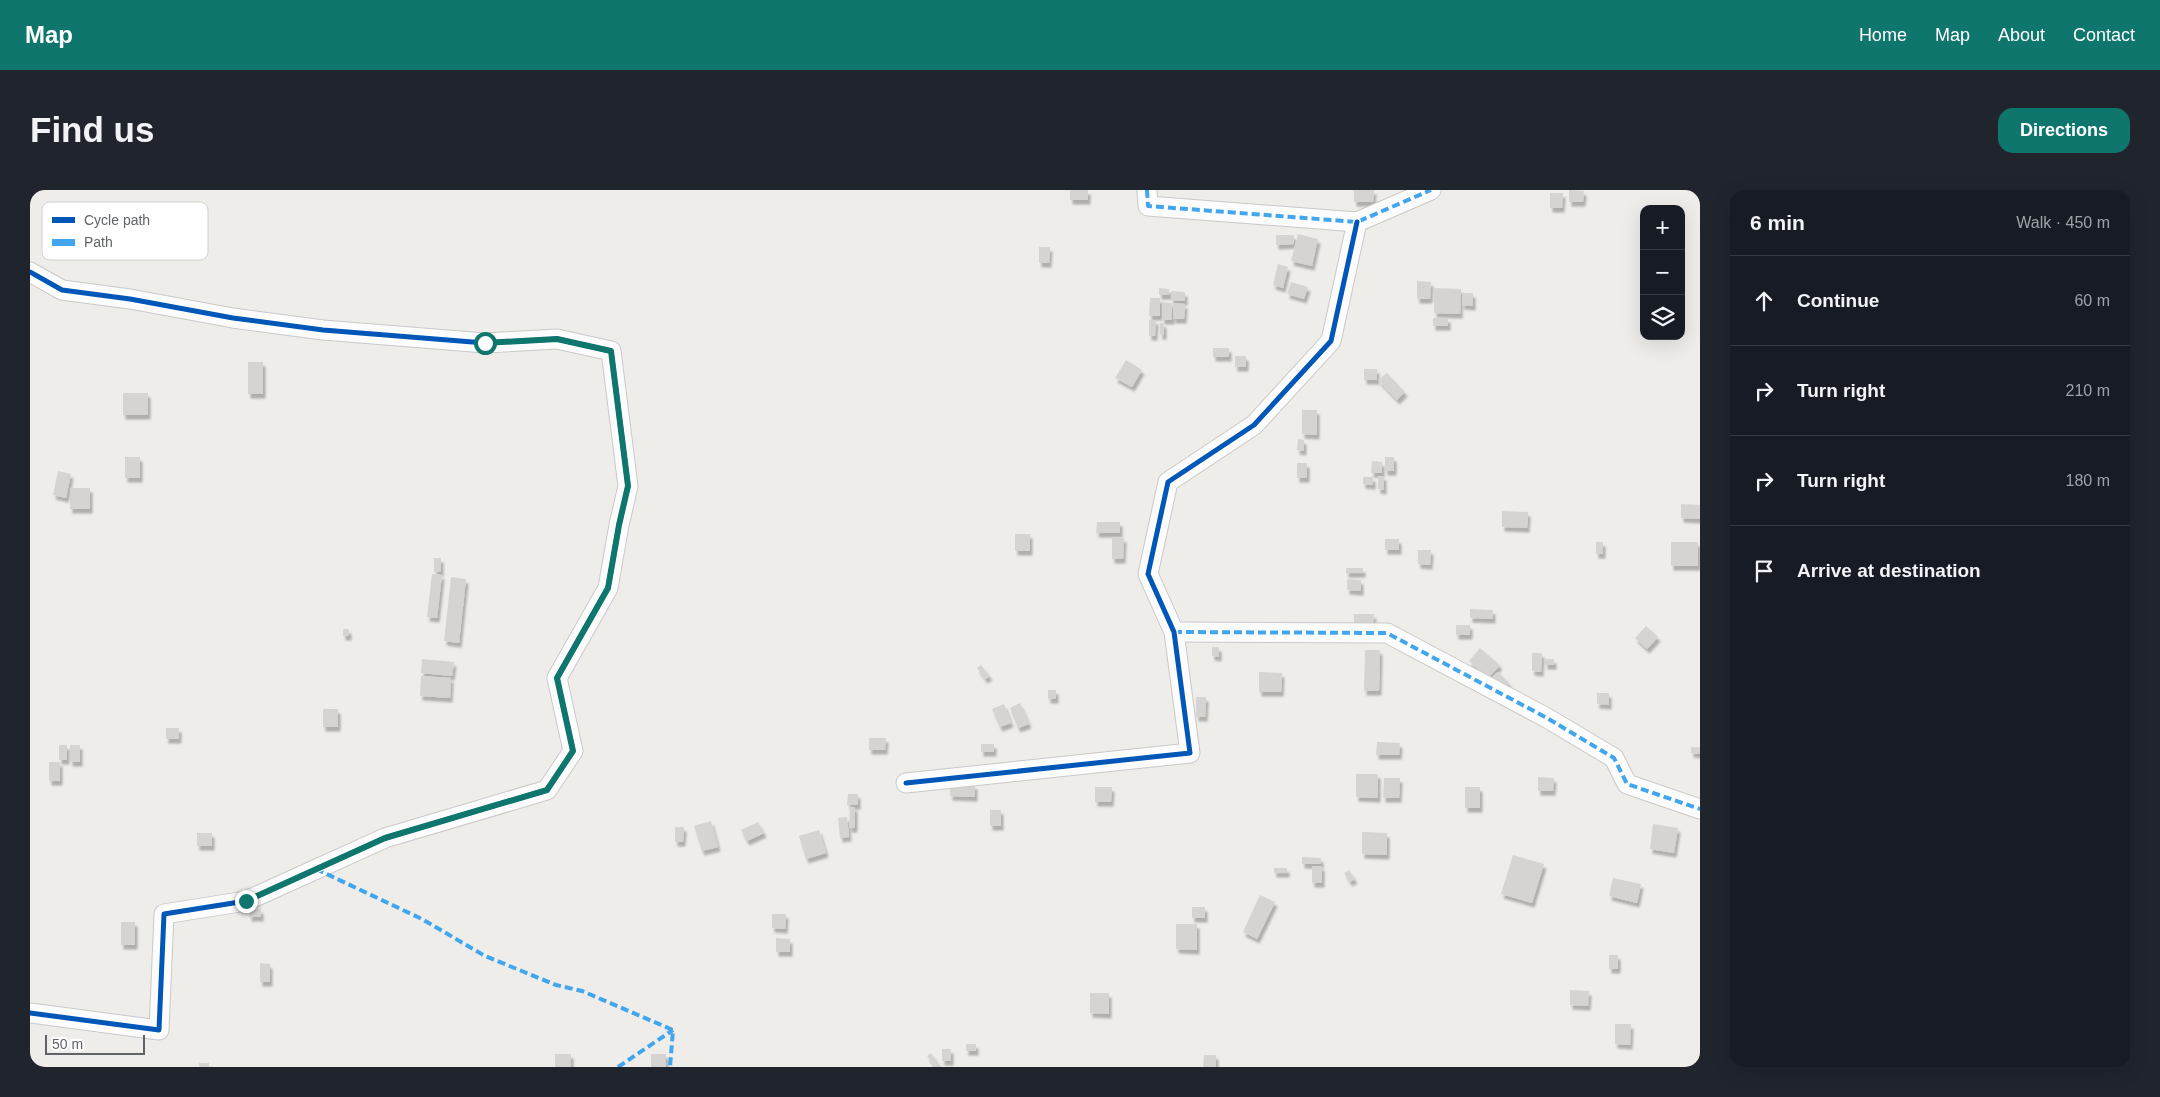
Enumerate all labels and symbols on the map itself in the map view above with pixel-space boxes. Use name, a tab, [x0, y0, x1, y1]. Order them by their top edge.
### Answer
legend	[42, 202, 208, 260]
text: Cycle path	[84, 212, 150, 228]
text: Path	[84, 234, 113, 250]
route start	[474, 332, 497, 355]
route end	[235, 890, 258, 913]
scale bar	[45, 1032, 145, 1055]

